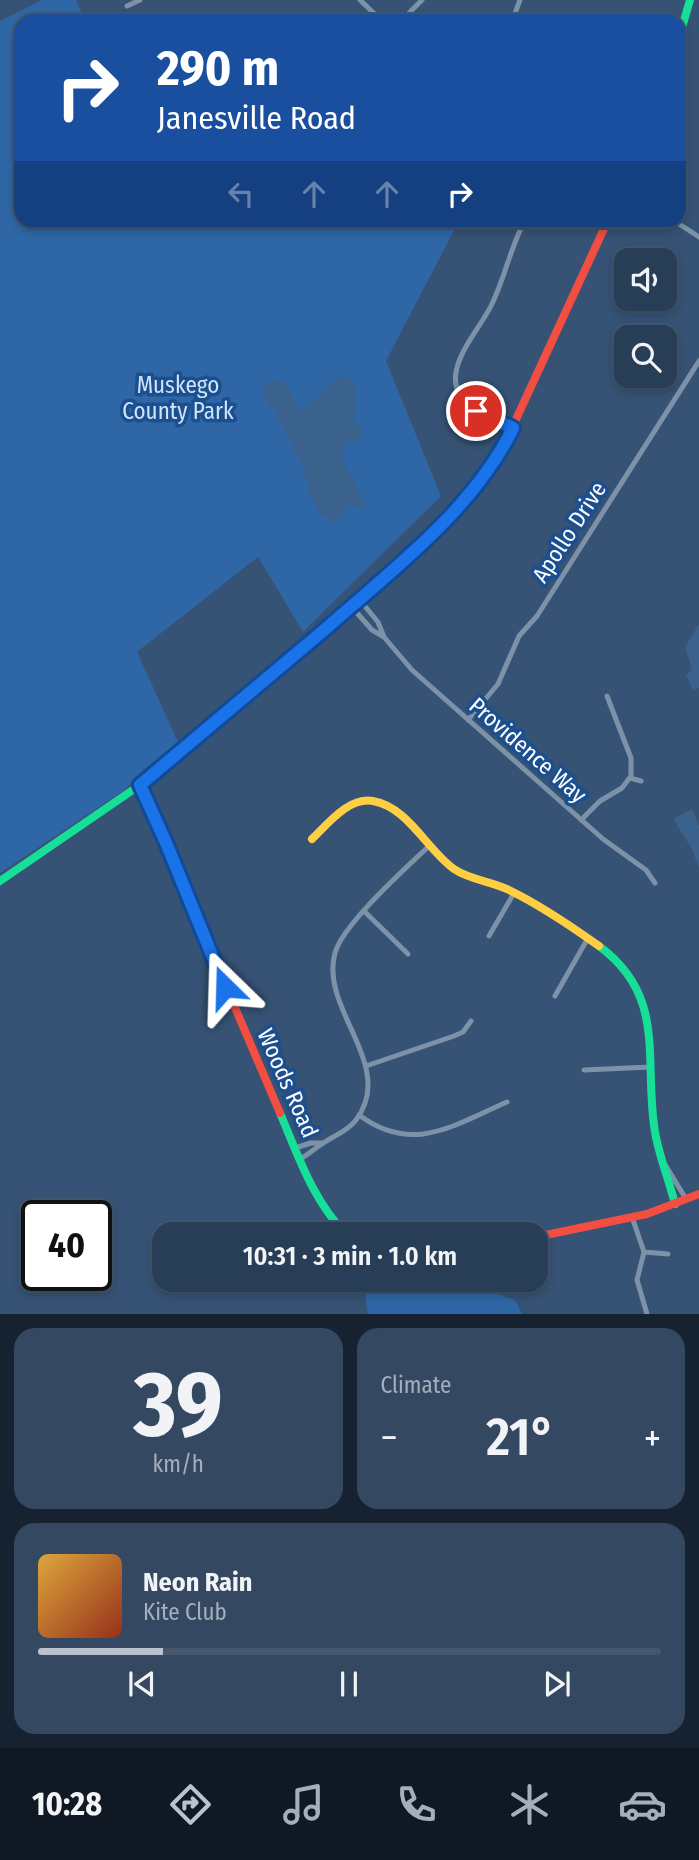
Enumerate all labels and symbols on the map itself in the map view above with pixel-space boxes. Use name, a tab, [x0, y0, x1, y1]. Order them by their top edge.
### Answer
park label: Muskego County Park	[122, 371, 234, 425]
pin	[446, 381, 506, 441]
street label: Apollo Drive	[526, 476, 612, 588]
street label: Providence Way	[463, 691, 593, 809]
position arrow	[188, 950, 262, 1024]
street label: Woods Road	[252, 1024, 324, 1142]
speed limit sign: 40	[21, 1200, 112, 1291]

